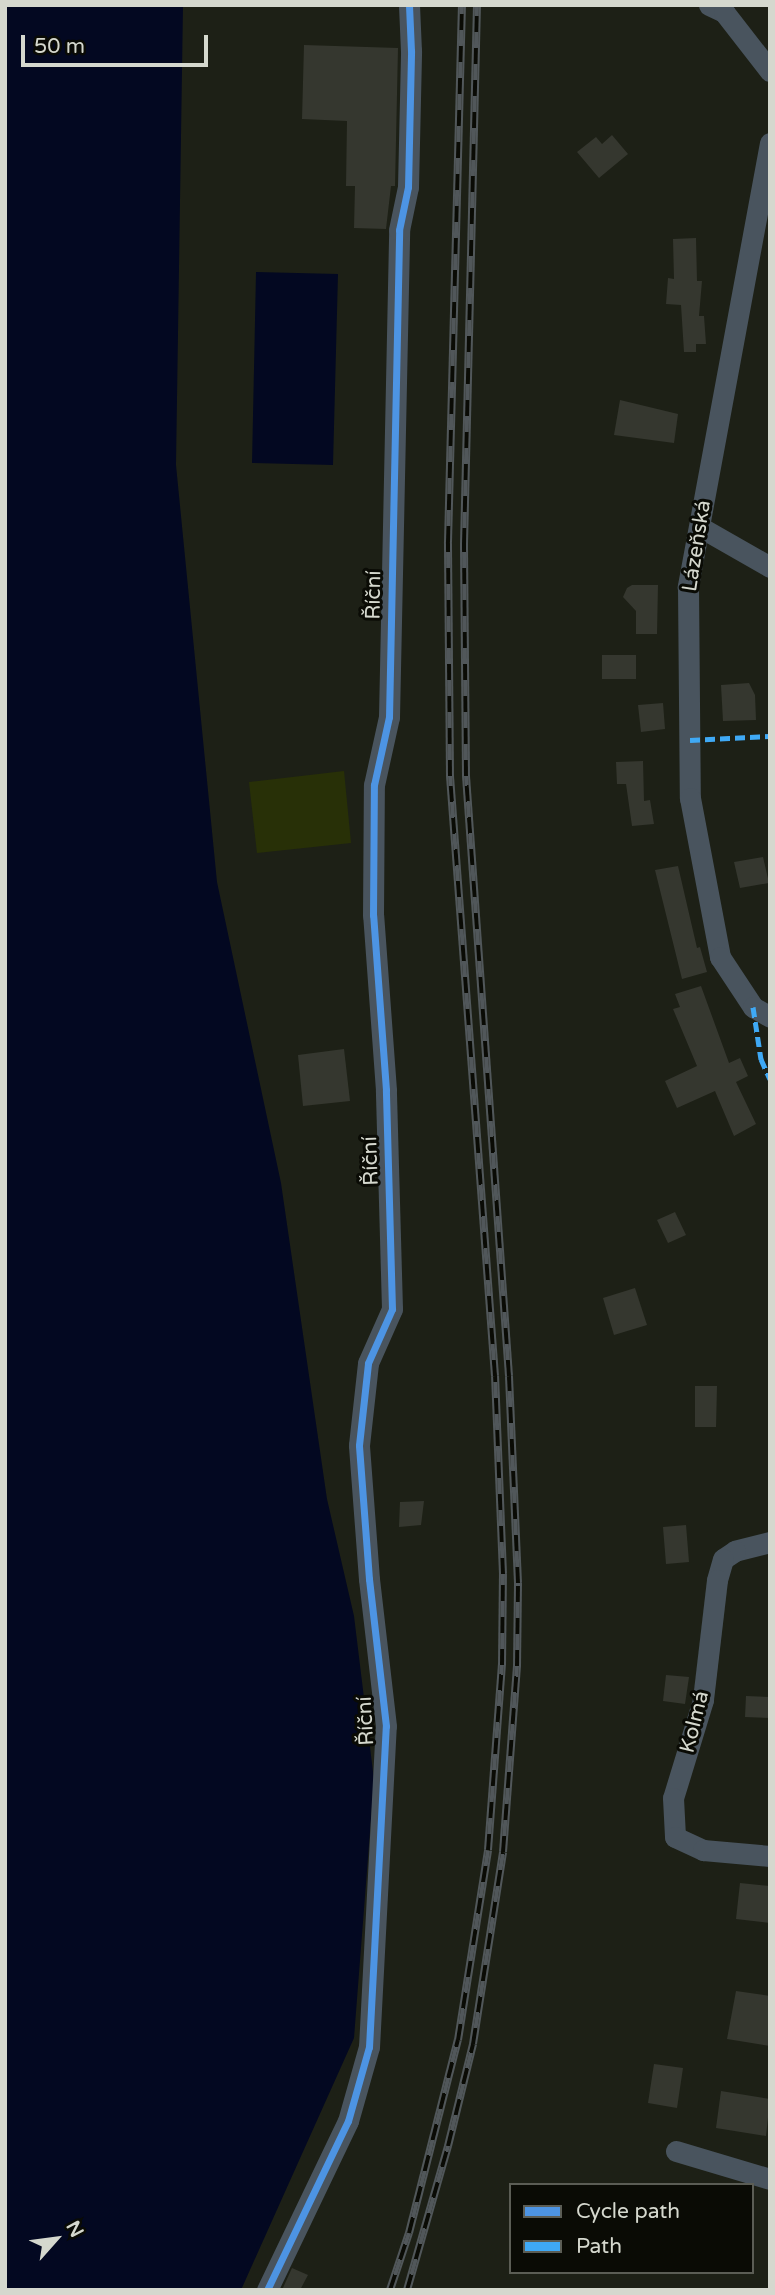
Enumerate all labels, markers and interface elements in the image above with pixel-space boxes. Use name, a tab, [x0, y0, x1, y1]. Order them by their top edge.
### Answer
scale bar	[24, 21, 212, 65]
text: 50 m	[34, 34, 85, 59]
street label: Lázeňská	[677, 499, 717, 593]
street label: Říční	[361, 570, 387, 620]
street label: Říční	[358, 1136, 384, 1186]
street label: Kolmá	[675, 1688, 715, 1756]
street label: Říční	[352, 1696, 380, 1746]
legend	[509, 2183, 754, 2274]
text: Cycle path	[576, 2199, 680, 2224]
north arrow	[21, 2204, 91, 2274]
text: N	[61, 2217, 88, 2241]
text: Path	[576, 2234, 622, 2259]

